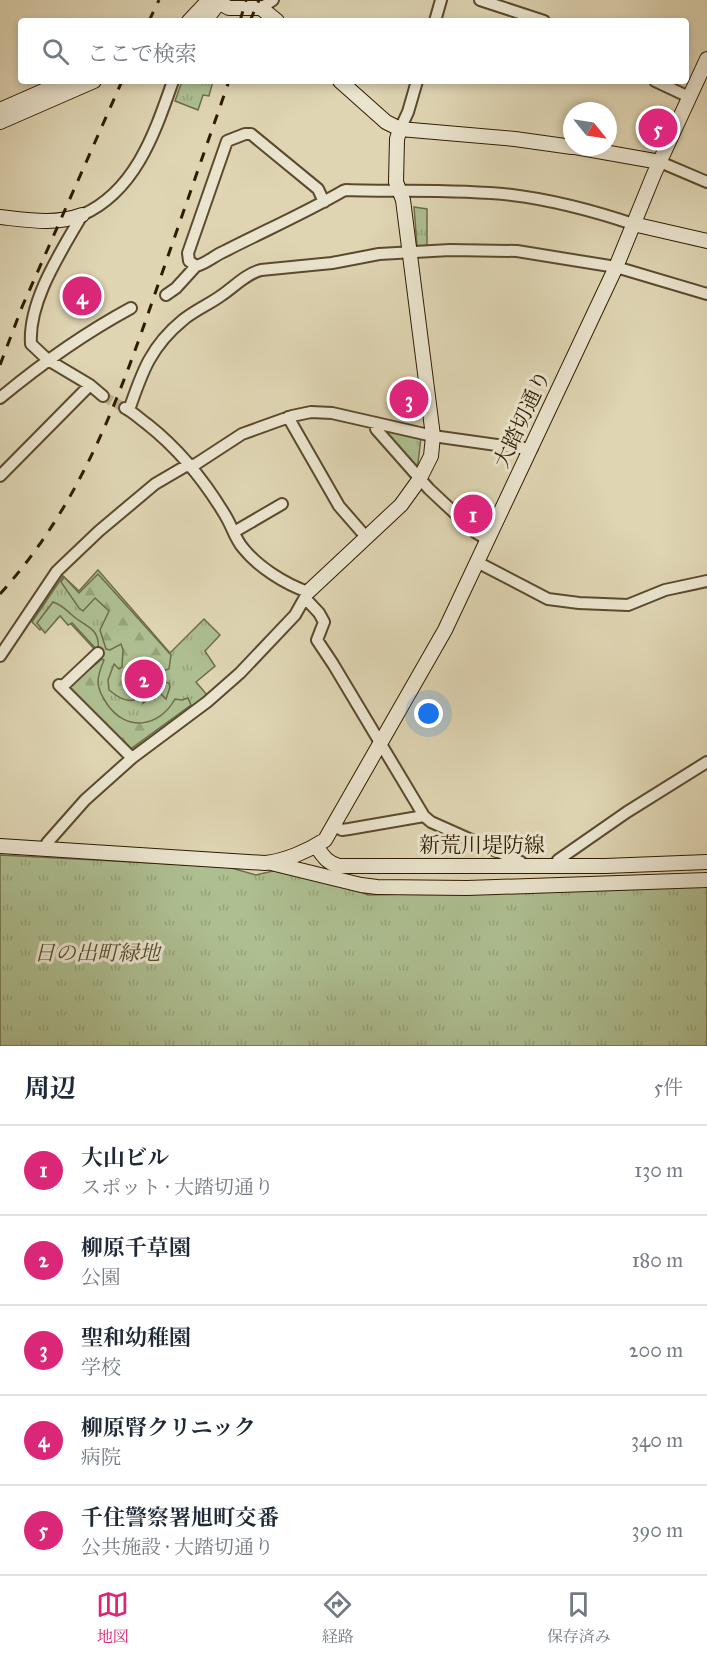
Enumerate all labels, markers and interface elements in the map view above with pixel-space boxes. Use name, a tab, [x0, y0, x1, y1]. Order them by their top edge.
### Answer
search box	[18, 18, 689, 84]
icon: search	[39, 35, 72, 68]
text: ここで検索	[87, 40, 197, 67]
north arrow	[563, 102, 617, 156]
pin: 5	[638, 106, 678, 150]
pin: 4	[62, 274, 101, 318]
street label: 大踏切通り	[488, 366, 556, 472]
pin: 3	[390, 376, 428, 422]
pin: 1	[454, 492, 492, 536]
pin: 2	[124, 656, 164, 702]
your location	[414, 699, 443, 728]
street label: 新荒川堤防線	[419, 832, 545, 858]
park label: 日の出町緑地	[34, 940, 162, 966]
text: 周辺	[24, 1072, 76, 1104]
text: 5件	[654, 1075, 683, 1099]
text: 大山ビル	[81, 1144, 169, 1171]
text: 1	[40, 1158, 47, 1182]
text: 130 m	[634, 1158, 683, 1182]
text: スポット · 大踏切通り	[81, 1175, 274, 1199]
text: 柳原千草園	[81, 1234, 191, 1261]
text: 2	[39, 1248, 48, 1272]
text: 180 m	[632, 1248, 683, 1272]
text: 公園	[81, 1265, 121, 1289]
text: 聖和幼稚園	[81, 1324, 191, 1351]
text: 3	[40, 1338, 48, 1362]
text: 200 m	[629, 1338, 683, 1362]
text: 学校	[81, 1355, 121, 1379]
text: 柳原腎クリニック	[81, 1414, 256, 1441]
text: 4	[38, 1428, 49, 1452]
text: 340 m	[631, 1428, 683, 1452]
text: 病院	[81, 1445, 121, 1469]
text: 千住警察署旭町交番	[81, 1504, 279, 1531]
text: 5	[39, 1518, 48, 1542]
text: 390 m	[632, 1518, 683, 1542]
text: 公共施設 · 大踏切通り	[81, 1535, 274, 1559]
tab: 地図	[96, 1588, 129, 1647]
tab: 経路	[321, 1588, 354, 1647]
tab: 保存済み	[547, 1588, 611, 1647]

